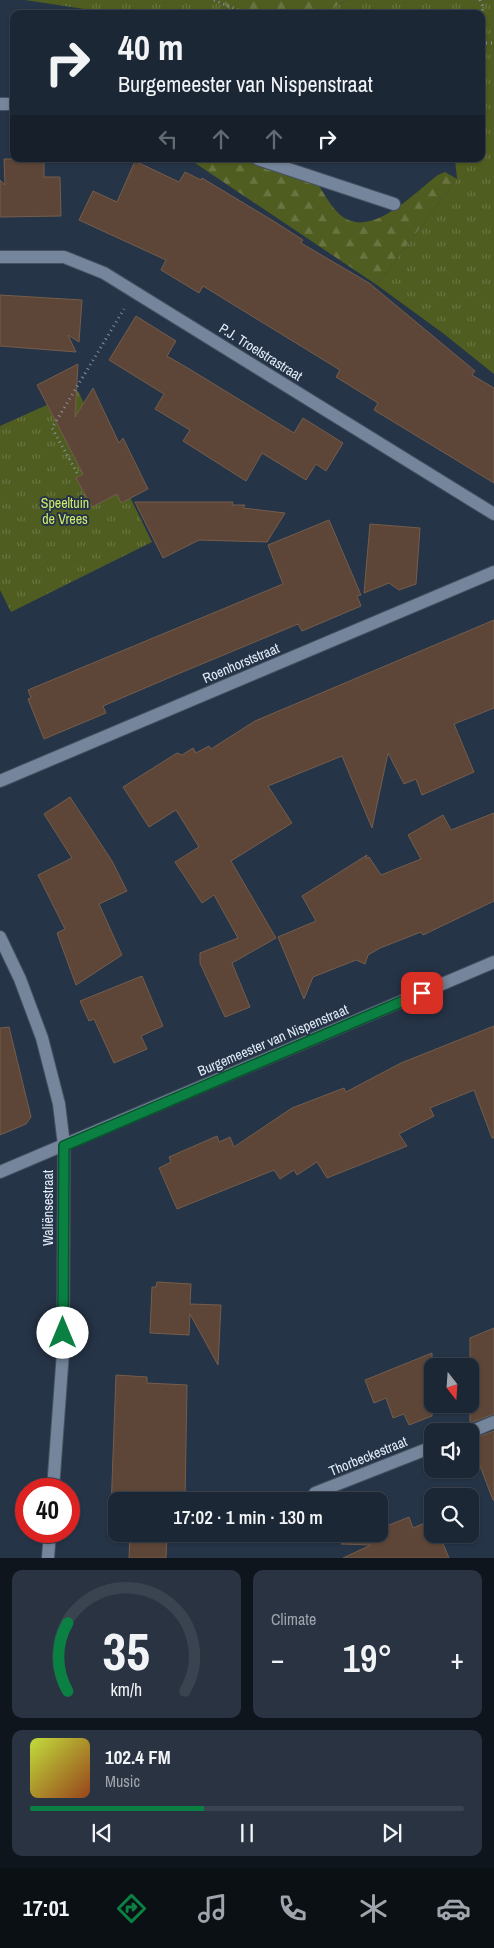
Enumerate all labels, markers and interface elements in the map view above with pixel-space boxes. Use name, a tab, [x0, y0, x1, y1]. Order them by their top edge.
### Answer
text: 40 m	[118, 24, 183, 71]
icon: right	[35, 30, 100, 95]
text: Burgemeester van Nispenstraat	[118, 69, 373, 99]
icon: left	[154, 125, 182, 153]
icon: ahead	[207, 125, 235, 153]
icon: ahead	[260, 125, 288, 153]
icon: right	[313, 125, 341, 153]
street label: P.J. Troelstrastraat	[216, 319, 306, 385]
park label: Speeltuin de Vrees	[41, 494, 89, 528]
street label: Roenhorststraat	[200, 639, 282, 687]
pin	[401, 972, 443, 1014]
icon: arrive	[408, 979, 436, 1007]
street label: Burgemeester van Nispenstraat	[195, 1000, 351, 1080]
street label: Waliënsestraat	[39, 1170, 57, 1246]
position arrow	[36, 1306, 88, 1358]
north arrow	[424, 1358, 479, 1412]
map controls	[424, 1358, 479, 1543]
button: sound	[424, 1423, 479, 1478]
street label: Thorbeckestraat	[326, 1432, 410, 1480]
speed limit sign: 40	[15, 1478, 80, 1543]
button: search	[424, 1488, 479, 1543]
text: 17:02 · 1 min · 130 m	[173, 1504, 323, 1530]
text: Climate	[271, 1608, 316, 1630]
text: 35	[103, 1616, 150, 1686]
text: 19°	[343, 1633, 392, 1684]
text: −	[271, 1640, 284, 1678]
text: +	[451, 1640, 464, 1678]
text: km/h	[111, 1678, 142, 1702]
text: 102.4 FM	[105, 1744, 171, 1770]
text: Music	[105, 1770, 140, 1792]
icon: previous	[88, 1819, 116, 1847]
icon: pause	[233, 1819, 261, 1847]
icon: next	[378, 1819, 406, 1847]
icon: directions	[114, 1891, 149, 1926]
icon: music	[195, 1891, 230, 1926]
icon: phone	[275, 1891, 310, 1926]
icon: climate	[356, 1891, 391, 1926]
icon: car	[436, 1891, 471, 1926]
text: 17:01	[23, 1893, 69, 1923]

